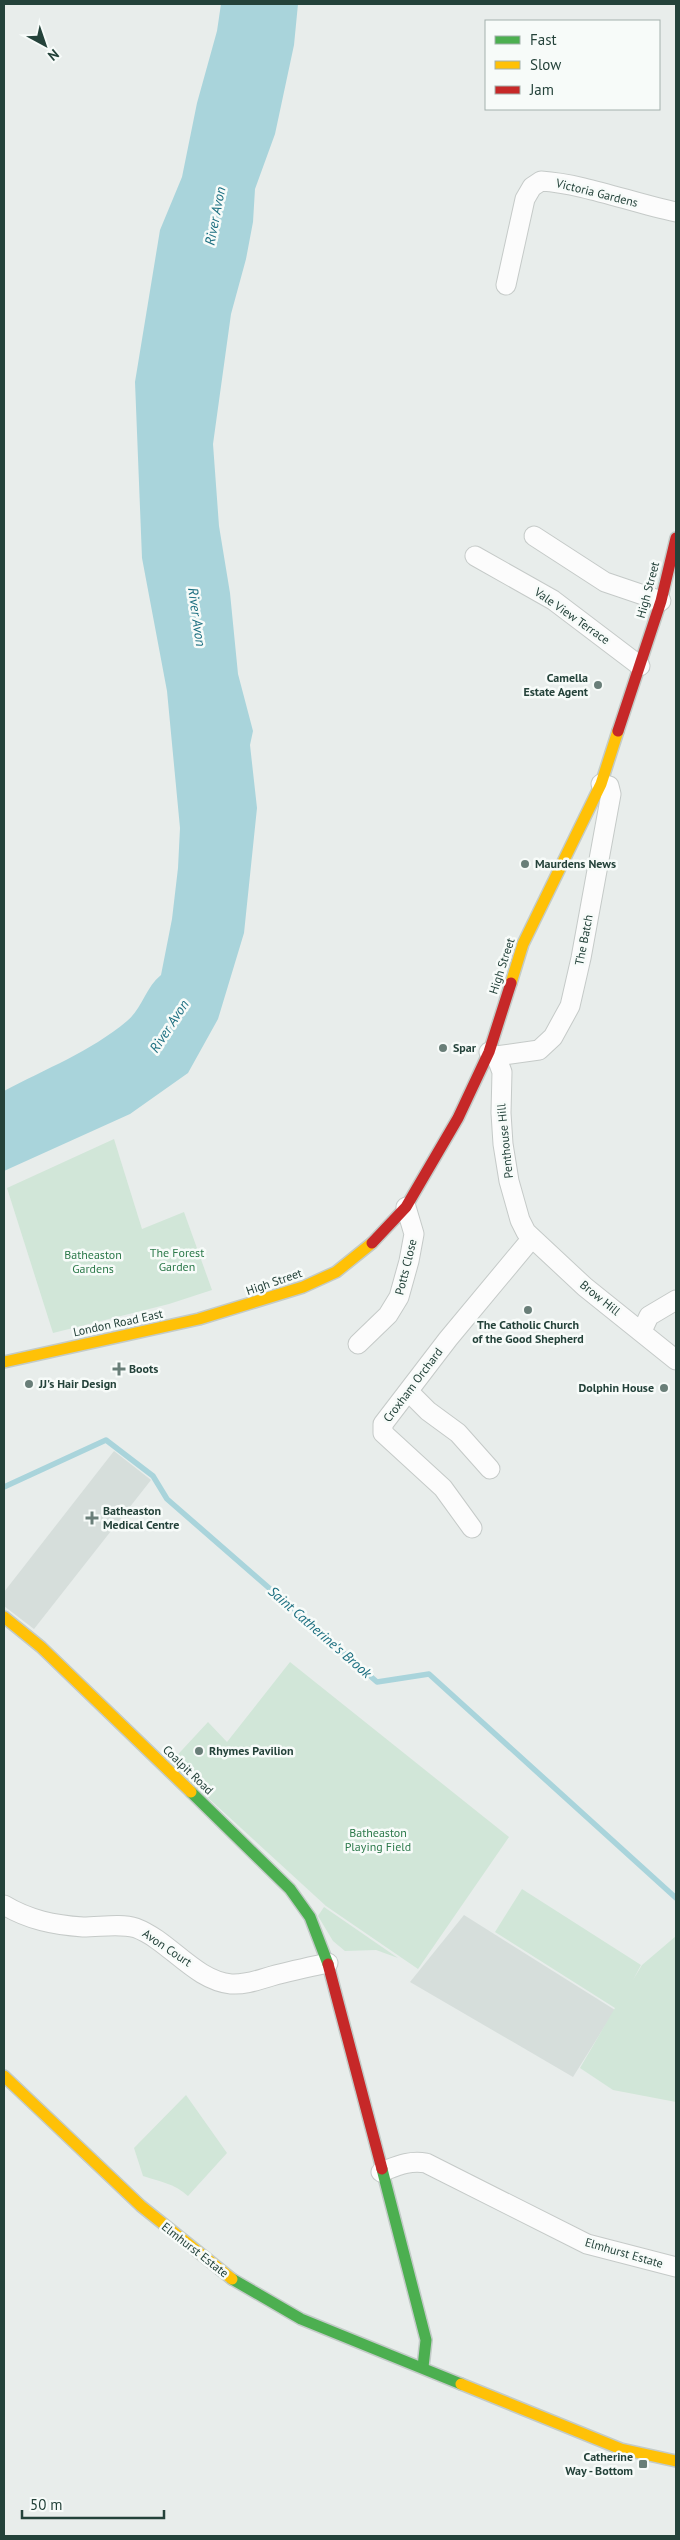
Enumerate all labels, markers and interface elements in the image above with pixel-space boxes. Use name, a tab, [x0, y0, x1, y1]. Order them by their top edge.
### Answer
north arrow	[20, 20, 70, 70]
legend	[485, 20, 660, 110]
text: Fast	[530, 30, 557, 49]
text: N	[44, 45, 63, 65]
text: Slow	[530, 55, 561, 74]
text: Jam	[529, 80, 554, 99]
street label: Victoria Gardens	[554, 175, 640, 210]
water label: River Avon	[200, 185, 230, 247]
street label: High Street	[633, 560, 662, 620]
street label: Vale View Terrace	[531, 583, 613, 647]
water label: River Avon	[184, 586, 210, 648]
place label: Camella Estate Agent	[523, 670, 589, 699]
marker: Camella Estate Agent	[592, 679, 604, 691]
place label: Maurdens News	[535, 856, 616, 871]
marker: Maurdens News	[519, 858, 531, 870]
street label: The Batch	[571, 913, 596, 967]
street label: High Street	[485, 936, 518, 996]
water label: River Avon	[145, 996, 193, 1056]
place label: Spar	[453, 1040, 477, 1055]
marker: Spar	[437, 1042, 449, 1054]
street label: Penthouse Hill	[493, 1102, 516, 1179]
street label: Potts Close	[391, 1237, 420, 1296]
park label: The Forest Garden	[150, 1245, 204, 1274]
park label: Batheaston Gardens	[64, 1247, 122, 1276]
street label: High Street	[244, 1265, 304, 1298]
street label: Brow Hill	[577, 1277, 624, 1319]
marker: The Catholic Church of the Good Shepherd	[522, 1304, 534, 1316]
street label: London Road East	[72, 1306, 164, 1339]
place label: The Catholic Church of the Good Shepherd	[472, 1317, 584, 1346]
street label: Croxham Orchard	[380, 1345, 445, 1425]
place label: Boots	[129, 1361, 158, 1376]
marker: Boots	[113, 1363, 125, 1375]
place label: JJ's Hair Design	[38, 1376, 117, 1391]
marker: JJ's Hair Design	[23, 1378, 35, 1390]
place label: Dolphin House	[579, 1380, 654, 1395]
marker: Dolphin House	[658, 1382, 670, 1394]
place label: Batheaston Medical Centre	[103, 1503, 179, 1532]
marker: Batheaston Medical Centre	[85, 1511, 99, 1525]
water label: Saint Catherine's Brook	[265, 1582, 376, 1682]
street label: Coalpit Road	[160, 1742, 217, 1798]
place label: Rhymes Pavilion	[209, 1743, 294, 1758]
marker: Rhymes Pavilion	[193, 1745, 205, 1757]
park label: Batheaston Playing Field	[345, 1825, 411, 1854]
street label: Avon Court	[140, 1926, 195, 1970]
street label: Elmhurst Estate	[159, 2219, 232, 2280]
street label: Elmhurst Estate	[583, 2234, 665, 2271]
place label: Catherine Way - Bottom	[565, 2449, 633, 2478]
marker: Catherine Way - Bottom	[637, 2458, 649, 2470]
scale bar	[22, 2488, 165, 2520]
text: 50 m	[30, 2495, 63, 2514]

